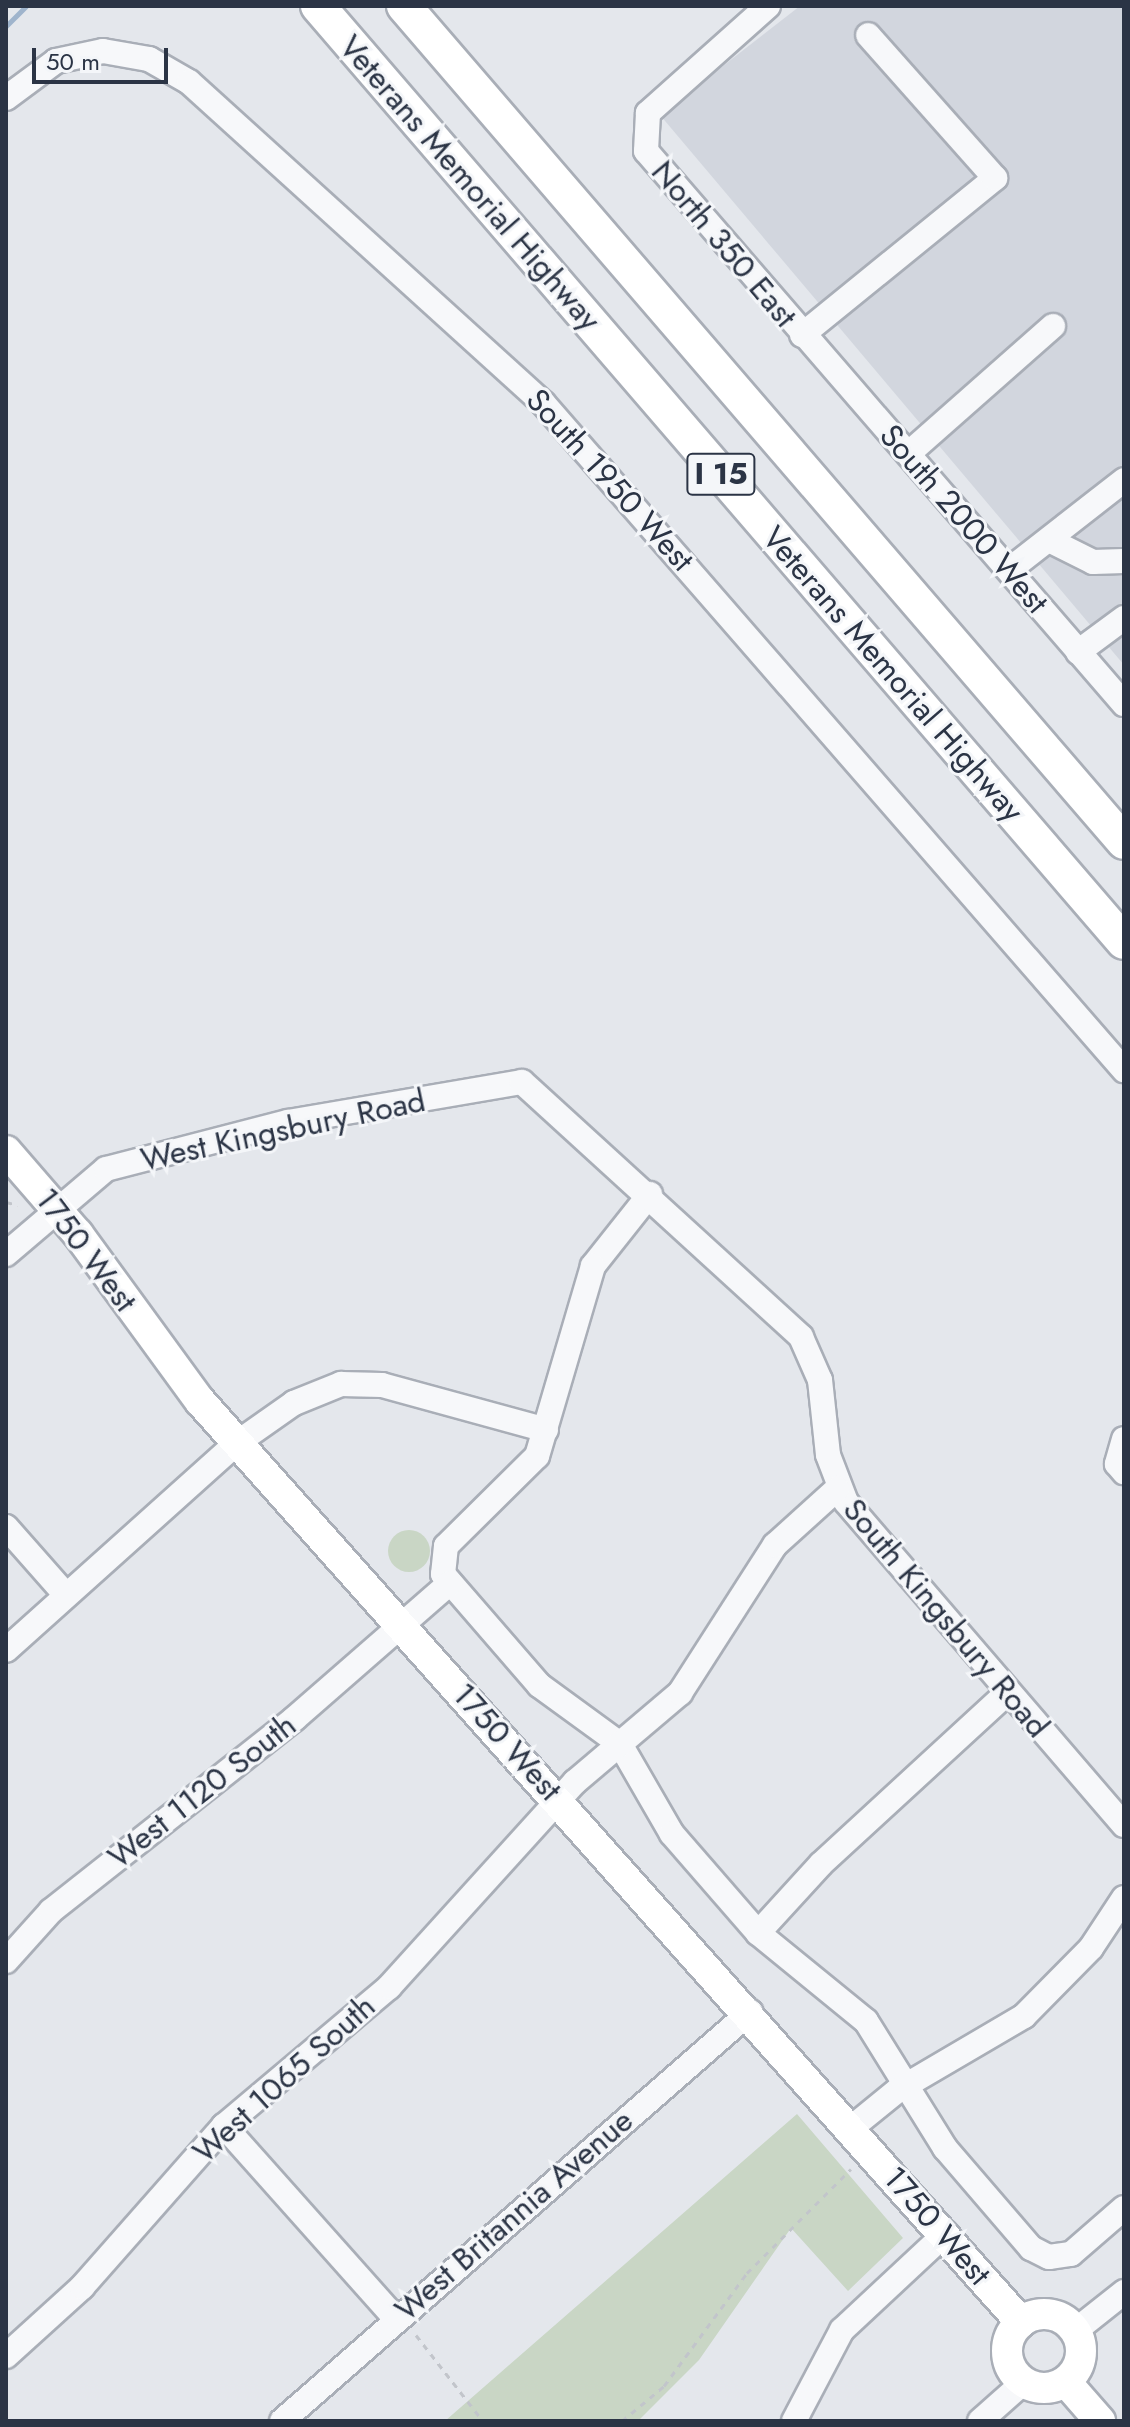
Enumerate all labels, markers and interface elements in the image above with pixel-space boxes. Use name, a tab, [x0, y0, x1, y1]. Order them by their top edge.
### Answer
street label: Veterans Memorial Highway	[331, 28, 609, 338]
scale bar	[36, 32, 172, 82]
text: 50 m	[46, 44, 100, 79]
street label: North 350 East	[643, 153, 805, 335]
street label: South 1950 West	[518, 381, 702, 579]
street label: South 2000 West	[872, 417, 1056, 621]
road number: I 15	[685, 448, 757, 500]
street label: Veterans Memorial Highway	[754, 519, 1032, 829]
street label: West Kingsbury Road	[137, 1081, 429, 1179]
street label: 1750 West	[27, 1181, 145, 1319]
street label: South Kingsbury Road	[835, 1491, 1057, 1745]
street label: 1750 West	[444, 1676, 570, 1808]
street label: West 1120 South	[100, 1706, 304, 1876]
street label: West 1065 South	[185, 1987, 383, 2171]
street label: West Britannia Avenue	[387, 2101, 641, 2329]
street label: 1750 West	[875, 2159, 999, 2293]

